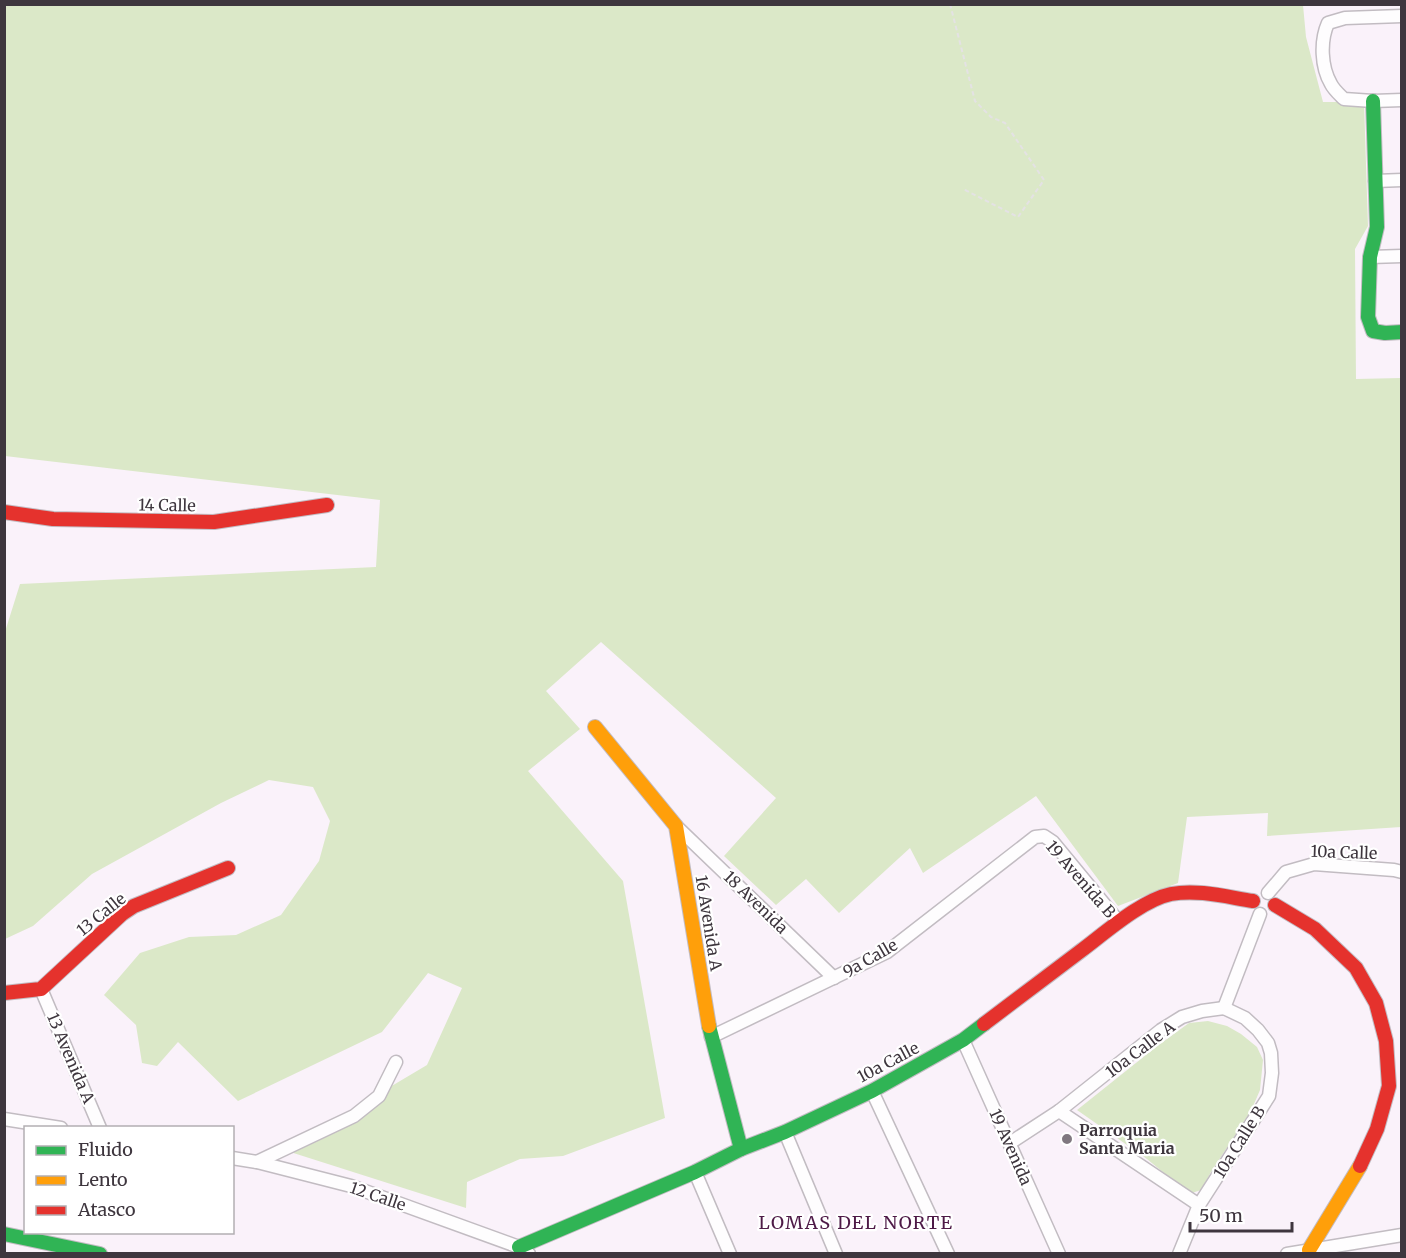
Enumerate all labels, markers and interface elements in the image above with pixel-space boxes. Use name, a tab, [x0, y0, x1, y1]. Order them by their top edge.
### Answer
street label: 14 Calle	[138, 494, 196, 516]
street label: 19 Avenida B	[1042, 836, 1120, 922]
street label: 10a Calle	[1310, 841, 1378, 863]
street label: 18 Avenida	[720, 866, 793, 938]
street label: 16 Avenida A	[692, 874, 727, 973]
street label: 13 Calle	[72, 888, 130, 940]
street label: 9a Calle	[839, 934, 901, 982]
street label: 13 Avenida A	[43, 1010, 99, 1107]
street label: 10a Calle A	[1101, 1016, 1179, 1082]
street label: 10a Calle	[854, 1038, 922, 1086]
street label: 10a Calle B	[1209, 1102, 1269, 1182]
street label: 19 Avenida	[985, 1106, 1037, 1189]
place label: Parroquia Santa Maria	[1079, 1120, 1175, 1158]
legend	[24, 1126, 234, 1234]
marker: Parroquia Santa Maria	[1060, 1132, 1074, 1146]
text: Fluido	[78, 1138, 133, 1161]
text: Lento	[78, 1168, 128, 1191]
street label: 12 Calle	[347, 1177, 409, 1215]
scale bar	[1190, 1195, 1292, 1233]
text: Atasco	[77, 1198, 136, 1221]
text: 50 m	[1199, 1204, 1243, 1227]
district label: LOMAS DEL NORTE	[758, 1211, 954, 1234]

